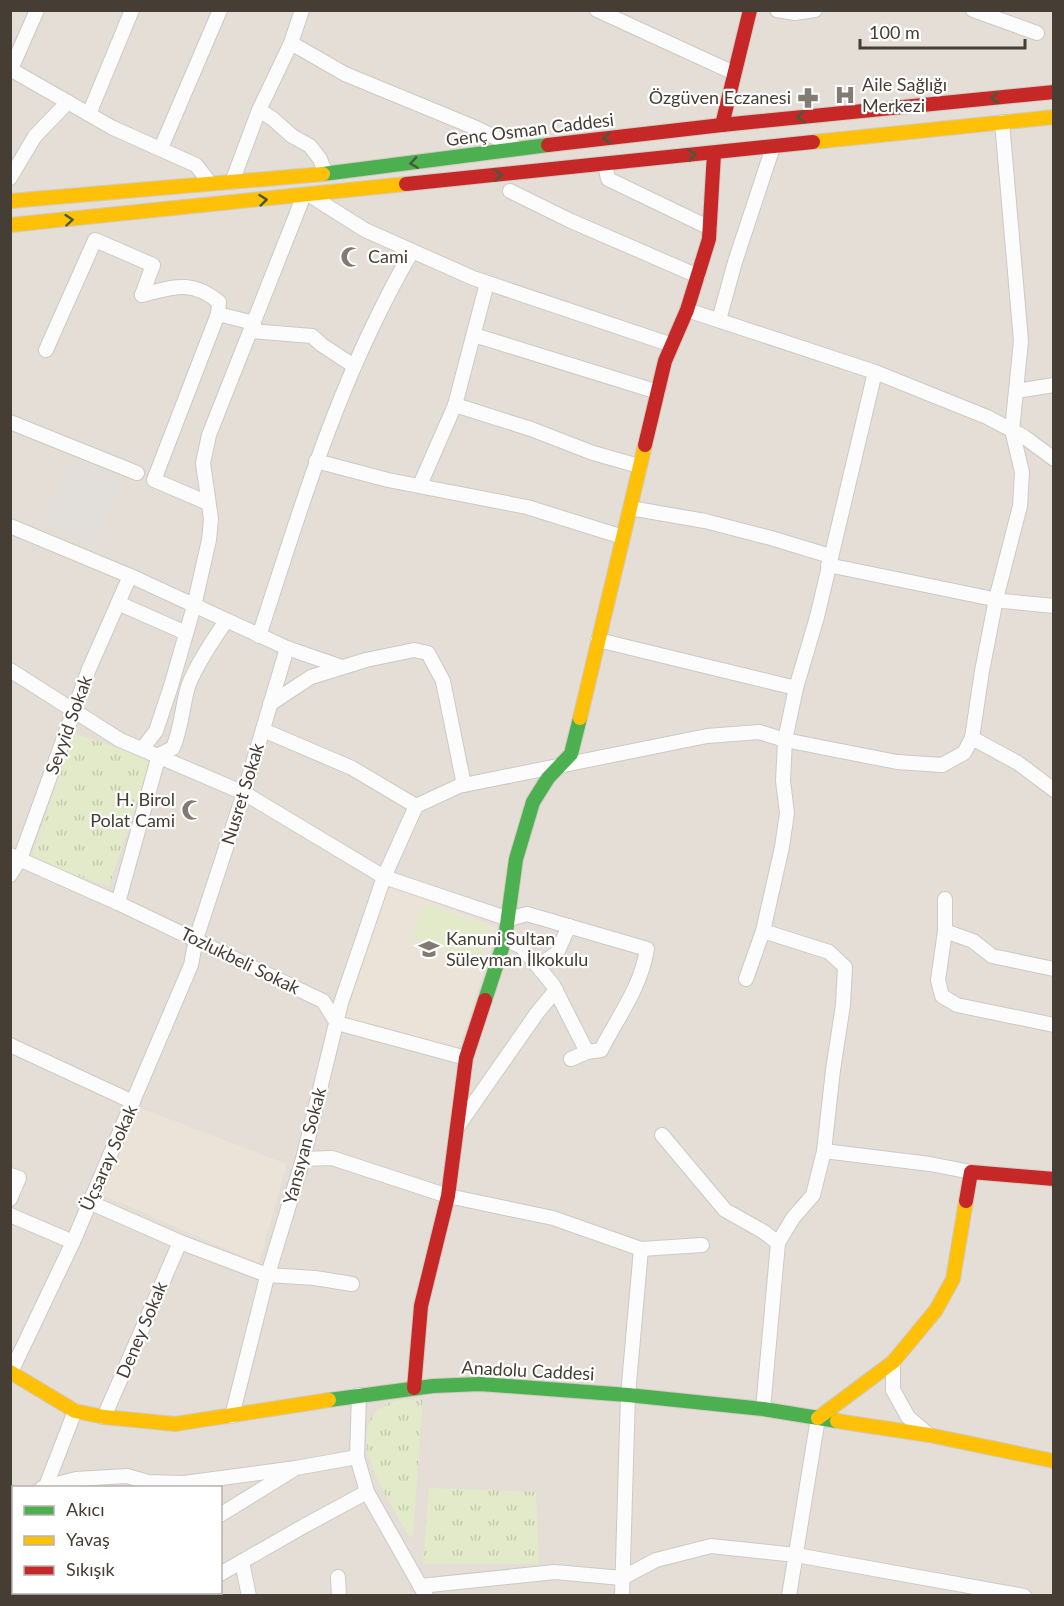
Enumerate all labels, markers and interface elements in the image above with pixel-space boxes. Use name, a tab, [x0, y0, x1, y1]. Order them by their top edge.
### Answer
scale bar	[860, 12, 1025, 50]
text: 100 m	[869, 21, 920, 43]
place label: Aile Sağlığı Merkezi	[862, 73, 947, 116]
hospital icon: Aile Sağlığı Merkezi	[833, 83, 857, 107]
place label: Özgüven Eczanesi	[649, 86, 791, 108]
pharmacy icon: Özgüven Eczanesi	[796, 86, 820, 110]
one-way arrow	[991, 91, 1000, 104]
street label: Genç Osman Caddesi	[445, 108, 615, 150]
one-way arrow	[797, 110, 806, 123]
one-way arrow	[603, 132, 612, 144]
one-way arrow	[688, 149, 697, 162]
one-way arrow	[409, 156, 419, 169]
one-way arrow	[494, 169, 503, 182]
one-way arrow	[258, 194, 267, 206]
one-way arrow	[64, 214, 73, 227]
mosque icon: Cami	[339, 245, 363, 269]
place label: Cami	[368, 245, 408, 267]
street label: Seyyid Sokak	[40, 671, 96, 777]
street label: Nusret Sokak	[216, 739, 268, 847]
place label: H. Birol Polat Cami	[90, 788, 175, 831]
mosque icon: H. Birol Polat Cami	[180, 798, 204, 822]
street label: Tozlukbeli Sokak	[177, 922, 304, 999]
place label: Kanuni Sultan Süleyman İlkokulu	[446, 927, 588, 970]
school or university icon: Kanuni Sultan Süleyman İlkokulu	[417, 937, 441, 961]
street label: Yansıyan Sokak	[278, 1084, 330, 1207]
street label: Üçsaray Sokak	[75, 1100, 142, 1214]
street label: Deney Sokak	[111, 1277, 172, 1381]
street label: Anadolu Caddesi	[461, 1356, 595, 1384]
legend	[12, 1486, 222, 1594]
text: Akıcı	[66, 1498, 105, 1520]
text: Yavaş	[66, 1528, 110, 1550]
text: Sıkışık	[66, 1558, 116, 1580]

